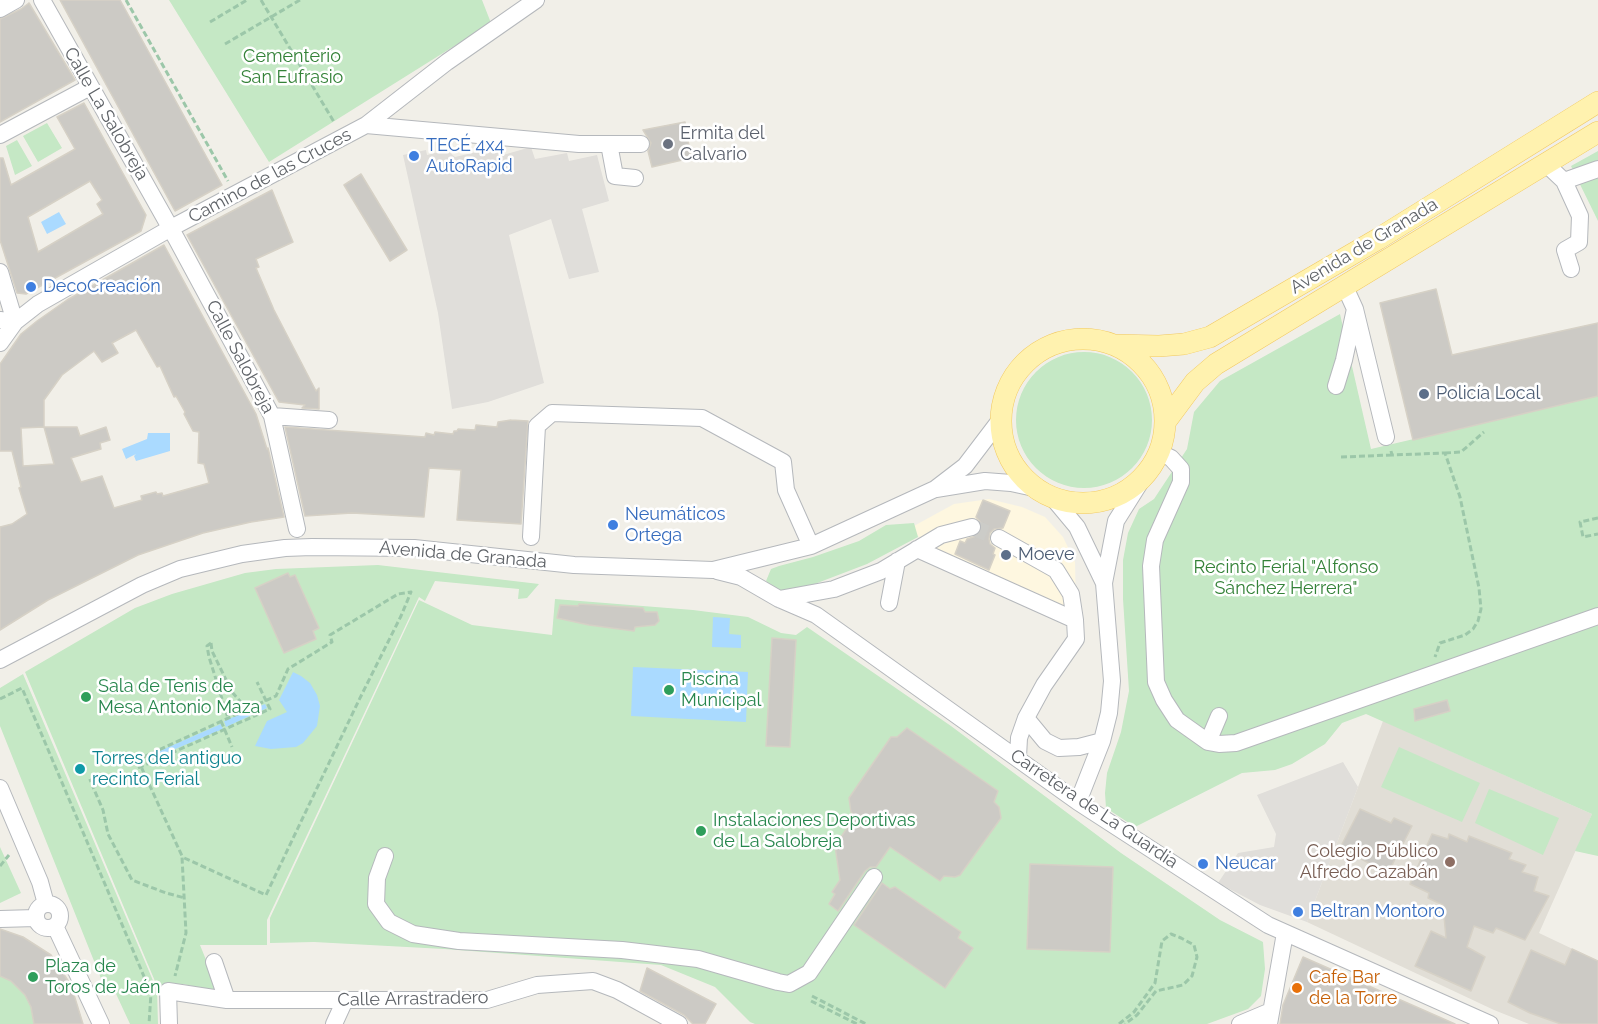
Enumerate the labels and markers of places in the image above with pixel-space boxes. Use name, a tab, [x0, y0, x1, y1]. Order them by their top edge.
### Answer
place label: Ermita del Calvario	[680, 123, 765, 166]
place label: TECÉ 4x4 AutoRapid	[426, 135, 513, 178]
marker: Ermita del Calvario	[661, 137, 675, 151]
marker: TECÉ 4x4 AutoRapid	[407, 149, 421, 163]
place label: DecoCreación	[43, 276, 161, 298]
marker: DecoCreación	[24, 280, 38, 294]
place label: Policía Local	[1436, 383, 1540, 405]
marker: Policía Local	[1417, 387, 1431, 401]
place label: Neumáticos Ortega	[625, 504, 725, 546]
marker: Neumáticos Ortega	[606, 518, 620, 532]
place label: Moeve	[1018, 544, 1074, 566]
marker: Moeve	[999, 548, 1013, 562]
place label: Piscina Municipal	[681, 669, 762, 712]
place label: Sala de Tenis de Mesa Antonio Maza	[98, 676, 260, 718]
marker: Piscina Municipal	[662, 683, 676, 697]
marker: Sala de Tenis de Mesa Antonio Maza	[79, 690, 93, 704]
place label: Torres del antiguo recinto Ferial	[92, 748, 242, 790]
marker: Torres del antiguo recinto Ferial	[73, 762, 87, 776]
place label: Instalaciones Deportivas de La Salobreja	[713, 810, 915, 852]
marker: Instalaciones Deportivas de La Salobreja	[694, 824, 708, 838]
place label: Colegio Público Alfredo Cazabán	[1300, 841, 1438, 884]
place label: Neucar	[1215, 853, 1276, 875]
marker: Colegio Público Alfredo Cazabán	[1443, 855, 1457, 869]
marker: Neucar	[1196, 857, 1210, 871]
place label: Beltran Montoro	[1310, 901, 1445, 923]
marker: Beltran Montoro	[1291, 905, 1305, 919]
place label: Plaza de Toros de Jaén	[45, 956, 160, 998]
place label: Cafe Bar de la Torre	[1309, 967, 1397, 1010]
marker: Plaza de Toros de Jaén	[26, 970, 40, 984]
marker: Cafe Bar de la Torre	[1290, 981, 1304, 995]

